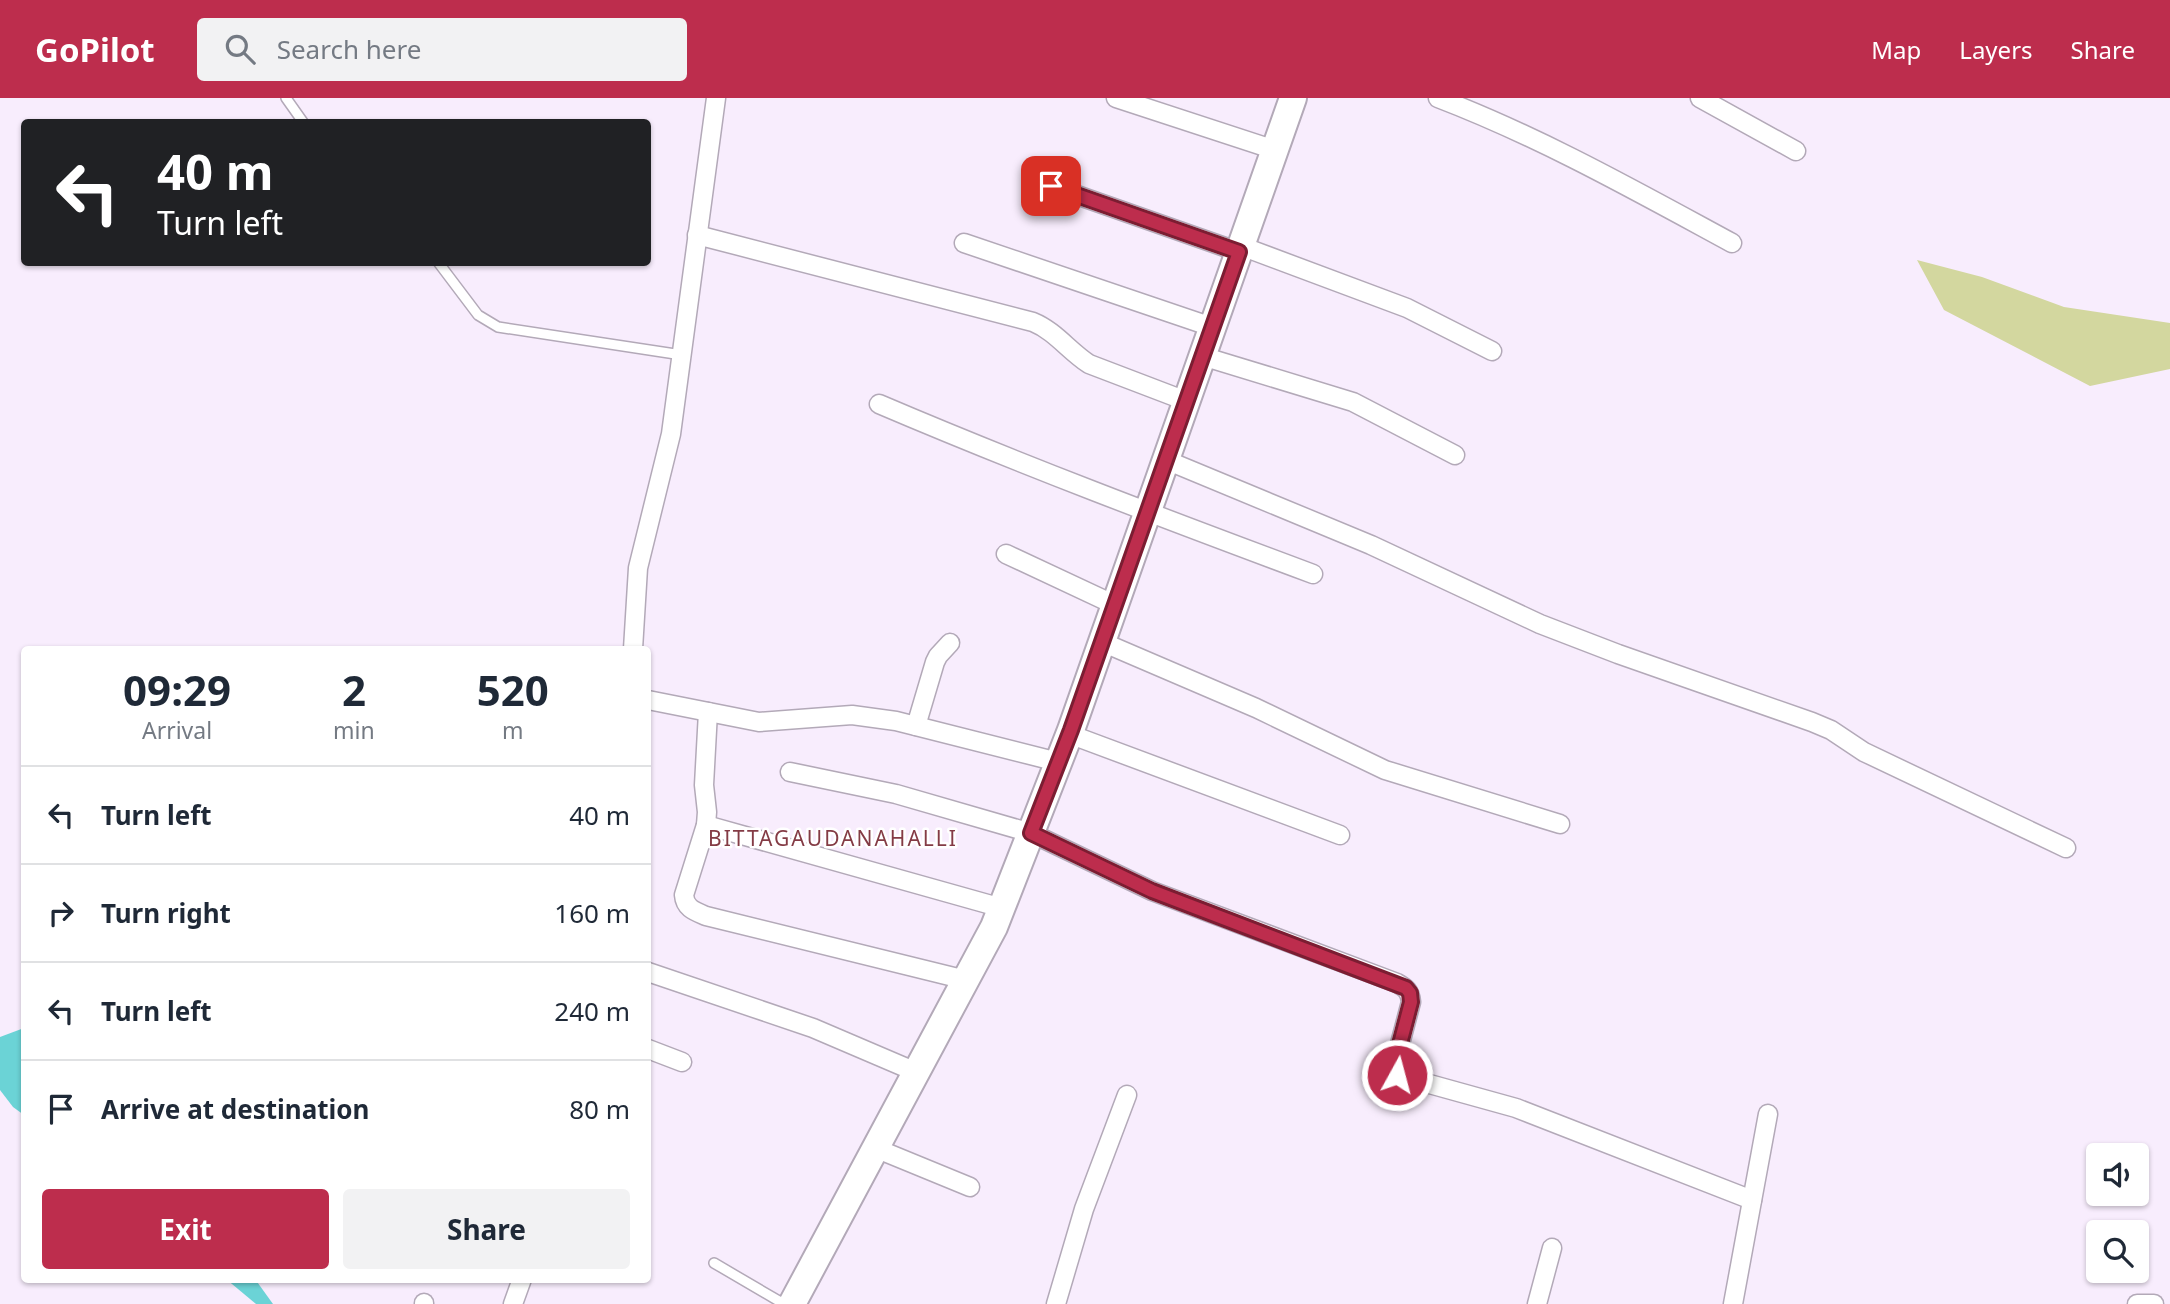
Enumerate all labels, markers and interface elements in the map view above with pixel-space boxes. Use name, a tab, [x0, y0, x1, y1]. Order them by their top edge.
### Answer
search box	[197, 18, 687, 81]
text: GoPilot	[35, 27, 155, 72]
icon: search	[221, 30, 259, 68]
text: Search here	[277, 31, 421, 67]
text: Map	[1871, 33, 1921, 66]
text: Layers	[1959, 33, 2033, 66]
text: Share	[2071, 33, 2135, 66]
text: 40 m	[157, 138, 274, 204]
icon: left	[42, 147, 133, 238]
pin	[1021, 156, 1081, 216]
icon: arrive	[1032, 167, 1070, 205]
text: Turn left	[157, 201, 283, 244]
text: 09:29	[123, 661, 231, 718]
text: 2	[342, 661, 366, 718]
text: 520	[477, 661, 549, 718]
text: Arrival	[142, 714, 212, 746]
text: min	[333, 714, 375, 746]
text: m	[502, 714, 524, 746]
icon: left	[42, 796, 80, 834]
text: Turn left	[101, 797, 212, 833]
text: 40 m	[569, 797, 630, 833]
district label: BITTAGAUDANAHALLI	[708, 824, 958, 852]
icon: right	[42, 894, 80, 932]
text: Turn right	[101, 895, 231, 931]
text: 160 m	[554, 895, 630, 931]
icon: left	[42, 992, 80, 1030]
text: Turn left	[101, 993, 212, 1029]
text: 240 m	[554, 993, 630, 1029]
position arrow	[1360, 1038, 1434, 1112]
icon: arrive	[42, 1090, 80, 1128]
text: Arrive at destination	[101, 1091, 370, 1127]
text: 80 m	[569, 1091, 630, 1127]
map controls	[2086, 1143, 2149, 1283]
button: sound	[2086, 1143, 2149, 1206]
button: Exit	[42, 1189, 329, 1269]
button: Share	[343, 1189, 630, 1269]
button: search	[2086, 1220, 2149, 1283]

